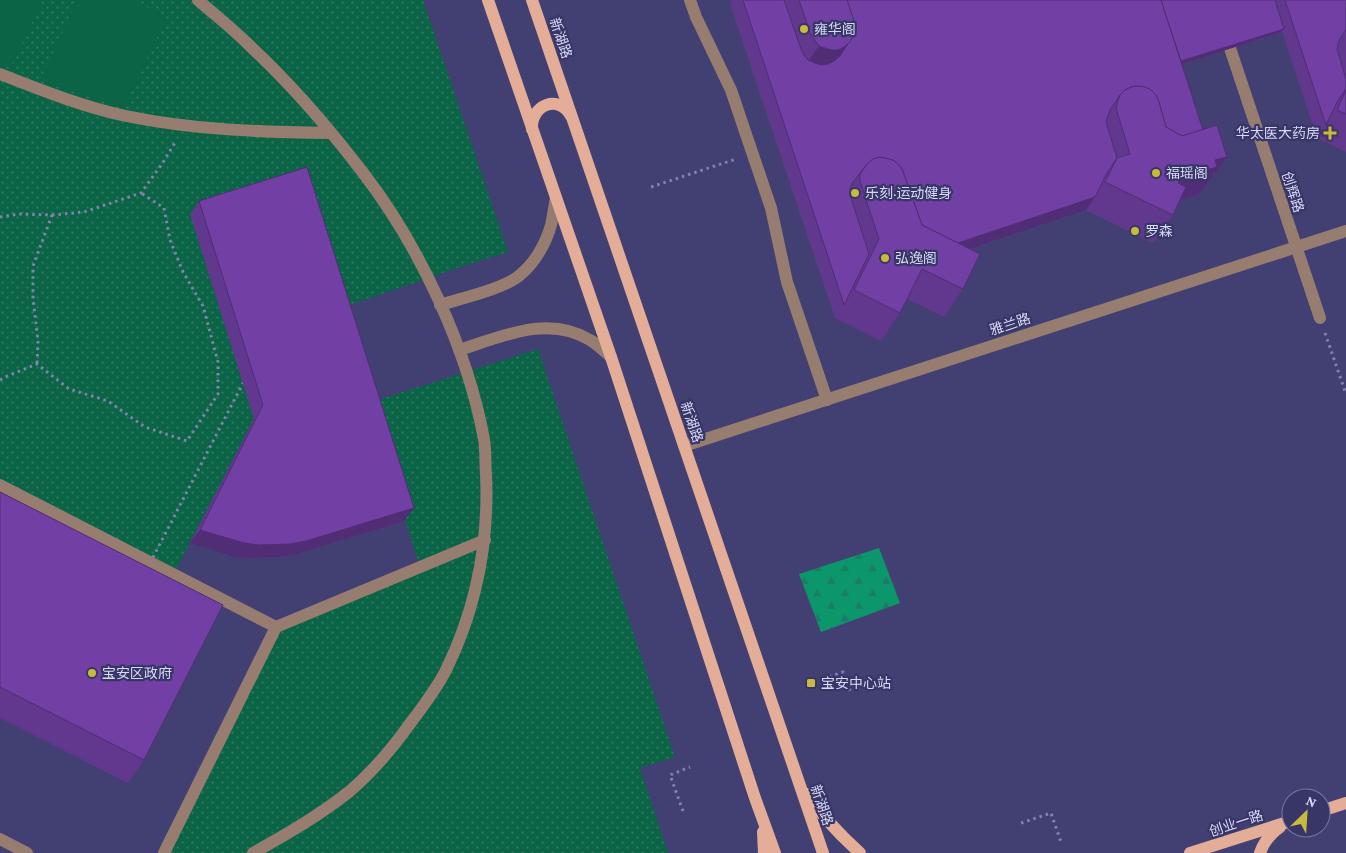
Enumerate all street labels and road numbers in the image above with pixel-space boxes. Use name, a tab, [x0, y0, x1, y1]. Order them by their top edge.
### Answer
street label: 新湖路	[547, 16, 575, 60]
street label: 创辉路	[1279, 170, 1307, 214]
street label: 雅兰路	[988, 310, 1032, 338]
street label: 新湖路	[678, 400, 706, 444]
street label: 新湖路	[808, 783, 836, 827]
street label: 创业一路	[1207, 807, 1265, 839]

